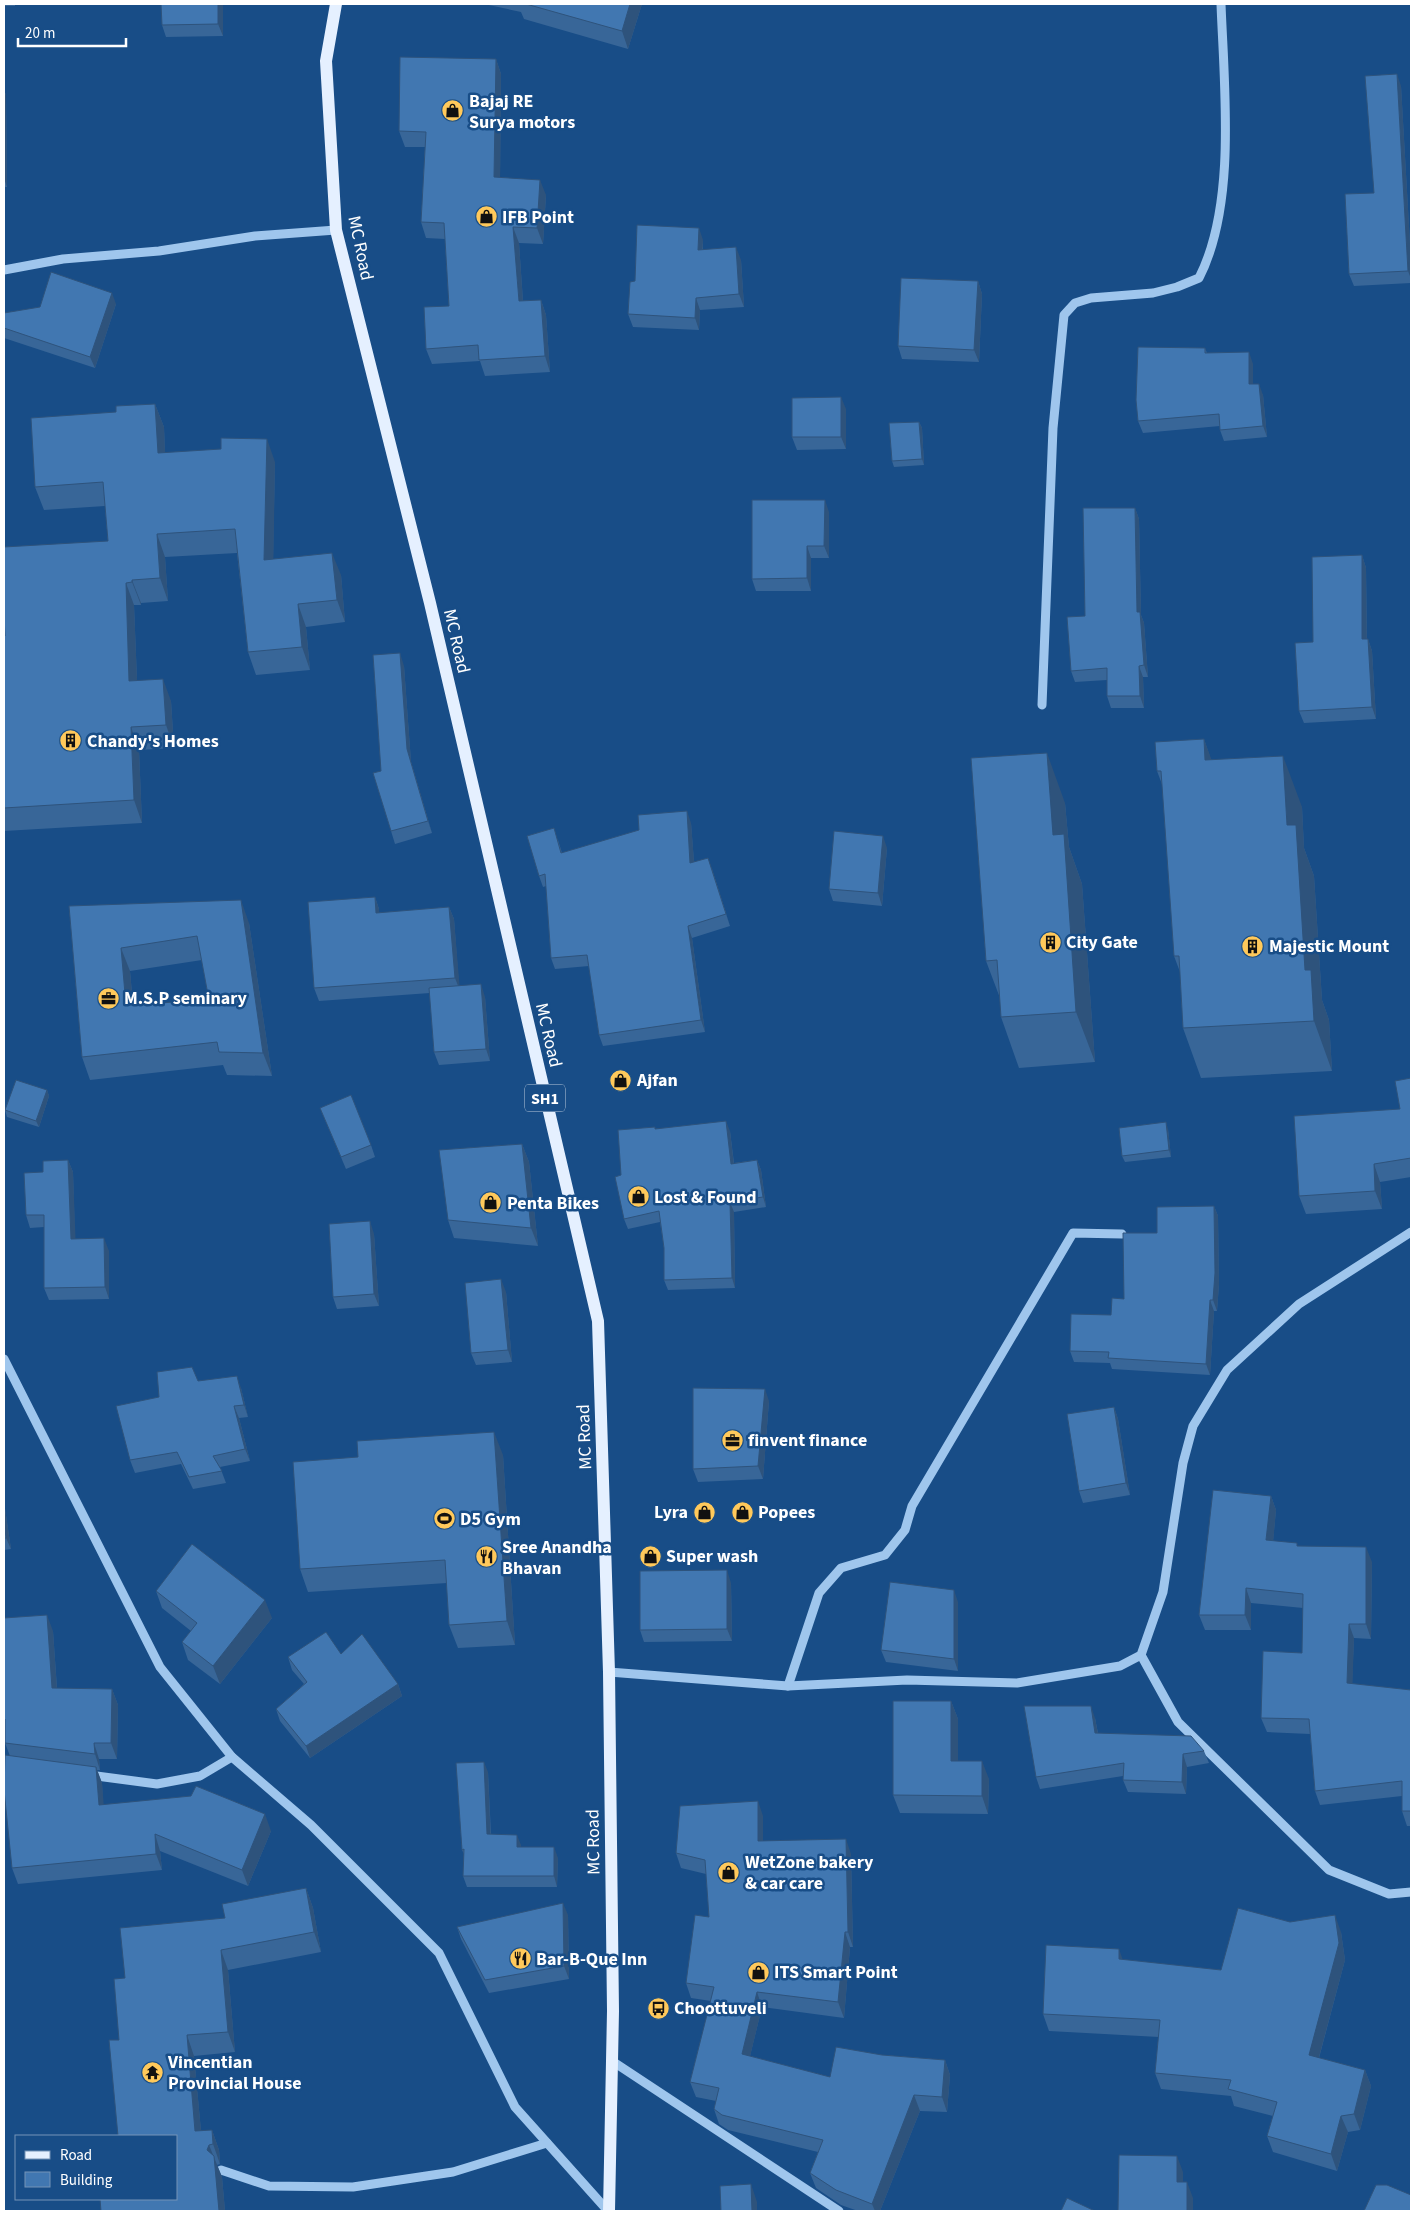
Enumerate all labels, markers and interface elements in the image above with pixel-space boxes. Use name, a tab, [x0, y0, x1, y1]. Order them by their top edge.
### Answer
scale bar	[18, 15, 125, 47]
text: 20 m	[25, 23, 55, 44]
place label: Bajaj RE Surya motors	[469, 89, 575, 135]
shop icon: Bajaj RE Surya motors	[441, 99, 465, 123]
shop icon: IFB Point	[474, 205, 498, 229]
place label: IFB Point	[502, 205, 574, 230]
street label: MC Road	[341, 213, 380, 283]
street label: MC Road	[437, 606, 476, 676]
building icon: Chandy's Homes	[59, 729, 83, 753]
place label: Chandy's Homes	[87, 729, 219, 754]
building icon: City Gate	[1038, 930, 1062, 954]
place label: City Gate	[1066, 930, 1138, 955]
building icon: Majestic Mount	[1241, 934, 1265, 958]
place label: Majestic Mount	[1269, 934, 1389, 959]
office icon: M.S.P seminary	[96, 986, 120, 1010]
place label: M.S.P seminary	[124, 986, 248, 1011]
street label: MC Road	[529, 1000, 568, 1070]
shop icon: Ajfan	[609, 1068, 633, 1092]
place label: Ajfan	[636, 1068, 678, 1093]
road number: SH1	[525, 1084, 565, 1112]
shop icon: Lost & Found	[626, 1185, 650, 1209]
place label: Lost & Found	[654, 1185, 757, 1210]
shop icon: Penta Bikes	[479, 1191, 503, 1215]
place label: Penta Bikes	[507, 1191, 599, 1216]
street label: MC Road	[571, 1404, 598, 1470]
office icon: finvent finance	[720, 1428, 744, 1452]
place label: finvent finance	[748, 1428, 867, 1453]
place label: Lyra	[654, 1500, 688, 1525]
shop icon: Lyra	[692, 1500, 716, 1524]
shop icon: Popees	[730, 1500, 754, 1524]
place label: Popees	[758, 1500, 815, 1525]
sports icon: D5 Gym	[432, 1507, 456, 1531]
place label: D5 Gym	[460, 1507, 521, 1532]
place label: Sree Anandha Bhavan	[502, 1535, 612, 1581]
shop icon: Super wash	[638, 1544, 662, 1568]
place label: Super wash	[666, 1544, 758, 1569]
restaurant icon: Sree Anandha Bhavan	[474, 1545, 498, 1569]
street label: MC Road	[580, 1809, 607, 1875]
place label: WetZone bakery & car care	[745, 1850, 874, 1896]
shop icon: WetZone bakery & car care	[717, 1860, 741, 1884]
restaurant icon: Bar-B-Que Inn	[508, 1947, 532, 1971]
place label: Bar-B-Que Inn	[536, 1947, 647, 1972]
shop icon: ITS Smart Point	[746, 1960, 770, 1984]
place label: ITS Smart Point	[774, 1960, 898, 1985]
bus stop icon: Choottuveli	[646, 1996, 670, 2020]
place label: Choottuveli	[674, 1996, 767, 2021]
place label: Vincentian Provincial House	[167, 2050, 302, 2096]
temple icon: Vincentian Provincial House	[140, 2060, 164, 2084]
legend	[15, 2135, 178, 2200]
text: Road	[60, 2145, 92, 2166]
text: Building	[60, 2170, 113, 2191]

